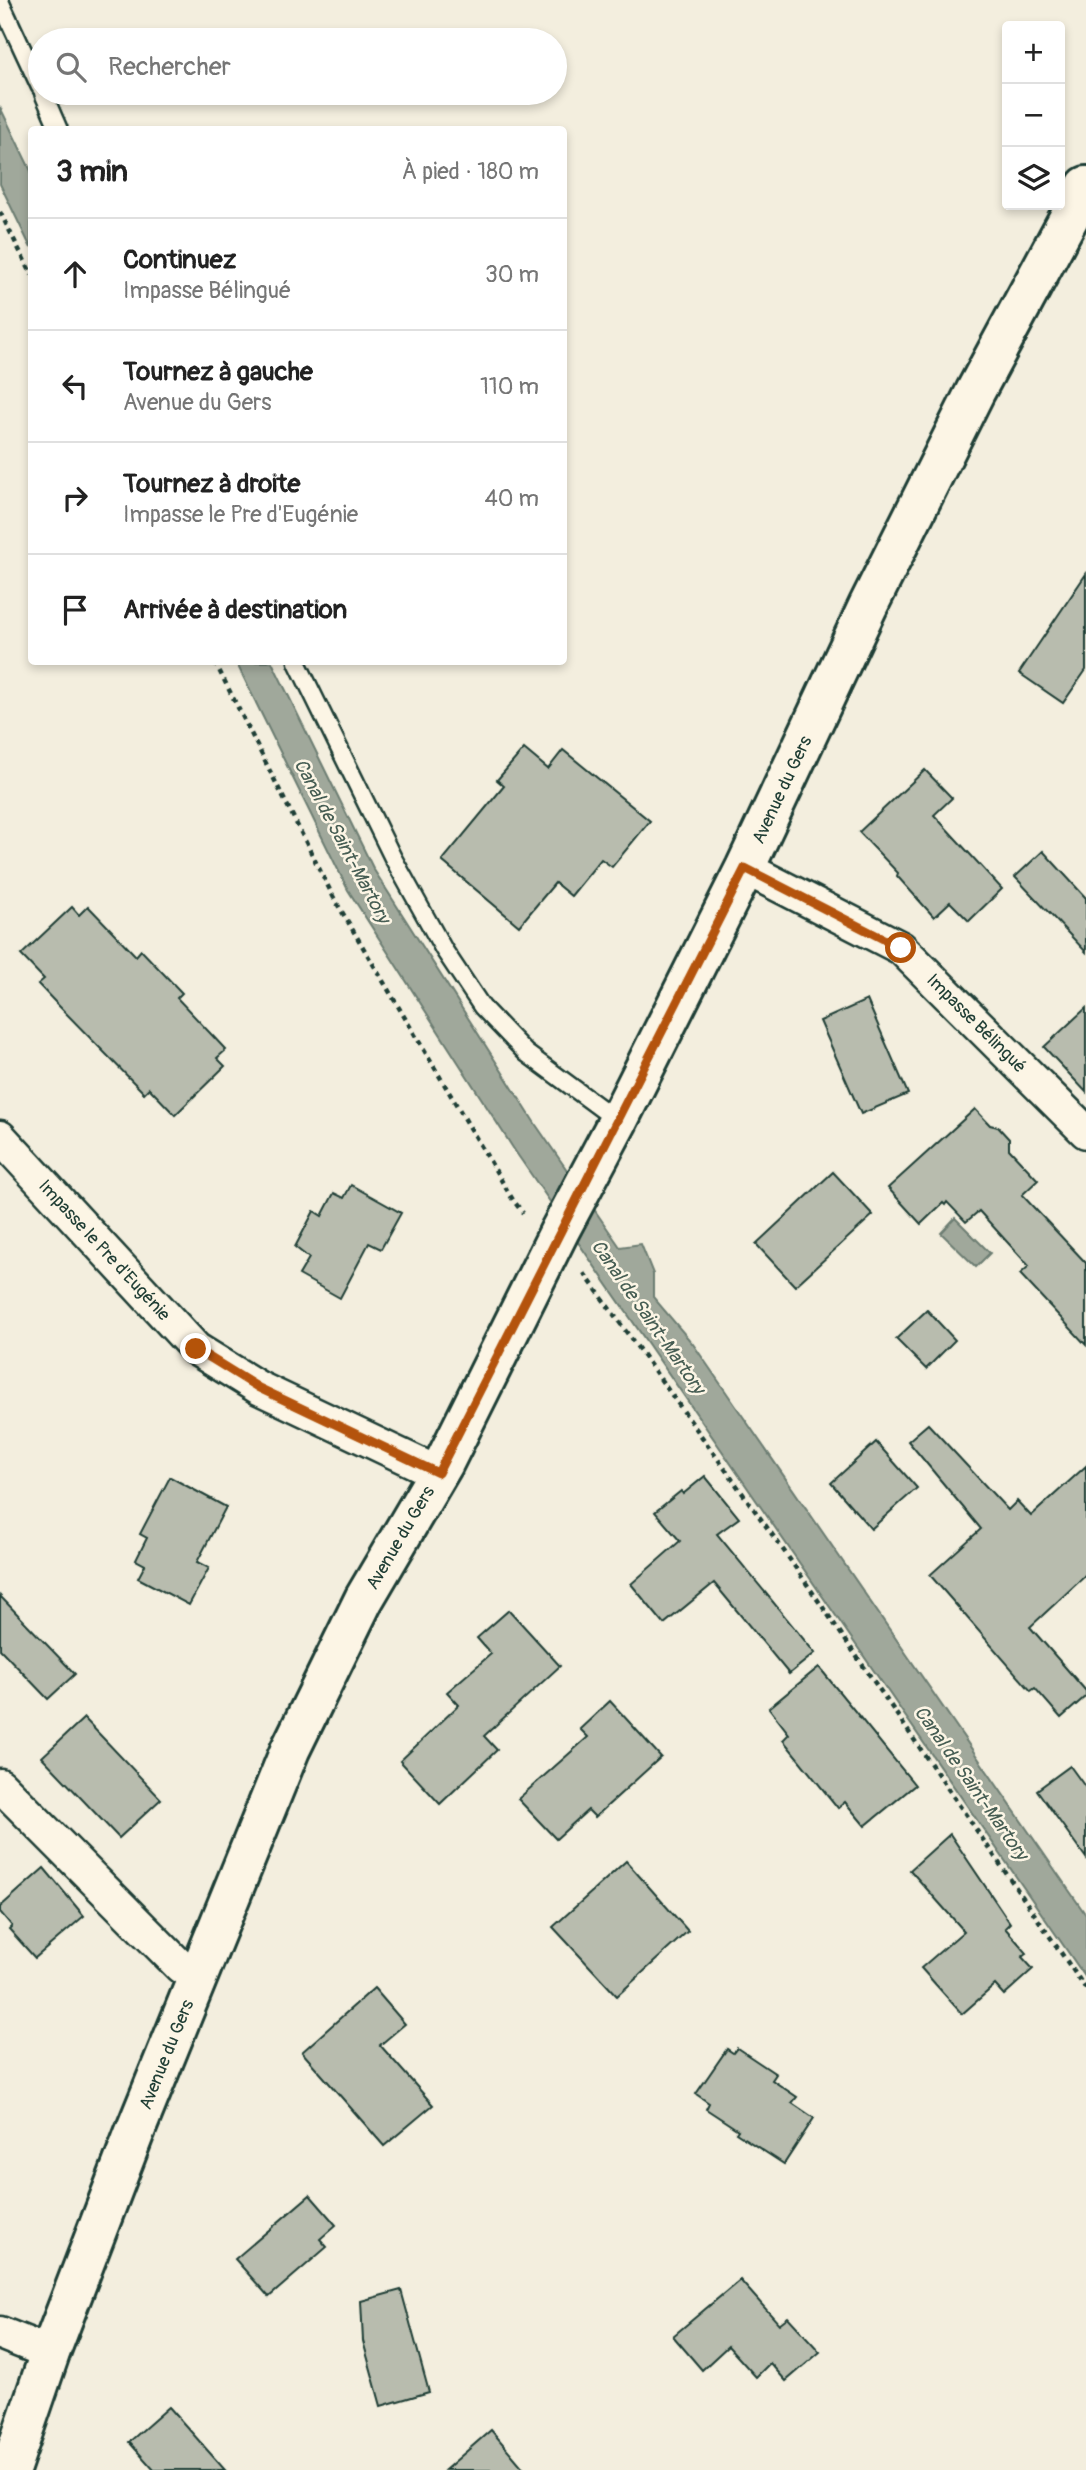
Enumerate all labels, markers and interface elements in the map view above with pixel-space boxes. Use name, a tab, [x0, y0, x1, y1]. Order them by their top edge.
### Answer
map controls	[1002, 21, 1065, 210]
button: +	[1002, 21, 1065, 84]
search box	[28, 28, 567, 105]
icon: search	[52, 48, 90, 86]
text: Rechercher	[108, 51, 231, 83]
button: −	[1002, 84, 1065, 147]
button: layers	[1002, 147, 1065, 210]
text: 3 min	[56, 153, 128, 190]
text: À pied · 180 m	[402, 157, 539, 186]
text: Continuez	[123, 244, 236, 276]
icon: ahead	[56, 255, 94, 293]
text: 30 m	[485, 260, 539, 289]
text: Impasse Bélingué	[123, 276, 291, 305]
text: Tournez à gauche	[123, 356, 313, 388]
icon: left	[56, 367, 94, 405]
text: 110 m	[480, 372, 539, 401]
text: Avenue du Gers	[123, 388, 272, 417]
text: Tournez à droite	[123, 468, 300, 500]
icon: right	[56, 479, 94, 517]
text: 40 m	[485, 484, 539, 513]
text: Impasse le Pre d'Eugénie	[123, 500, 358, 529]
icon: arrive	[56, 591, 94, 629]
text: Arrivée à destination	[123, 594, 347, 626]
street label: Avenue du Gers	[747, 732, 817, 847]
water label: Canal de Saint-Martory	[289, 755, 397, 930]
route start	[885, 932, 916, 963]
street label: Impasse Bélingué	[922, 969, 1031, 1078]
street label: Impasse le Pre d'Eugénie	[34, 1175, 176, 1326]
water label: Canal de Saint-Martory	[586, 1235, 712, 1401]
route end	[180, 1333, 211, 1364]
street label: Avenue du Gers	[361, 1482, 439, 1594]
water label: Canal de Saint-Martory	[909, 1701, 1035, 1867]
street label: Avenue du Gers	[134, 1996, 199, 2113]

